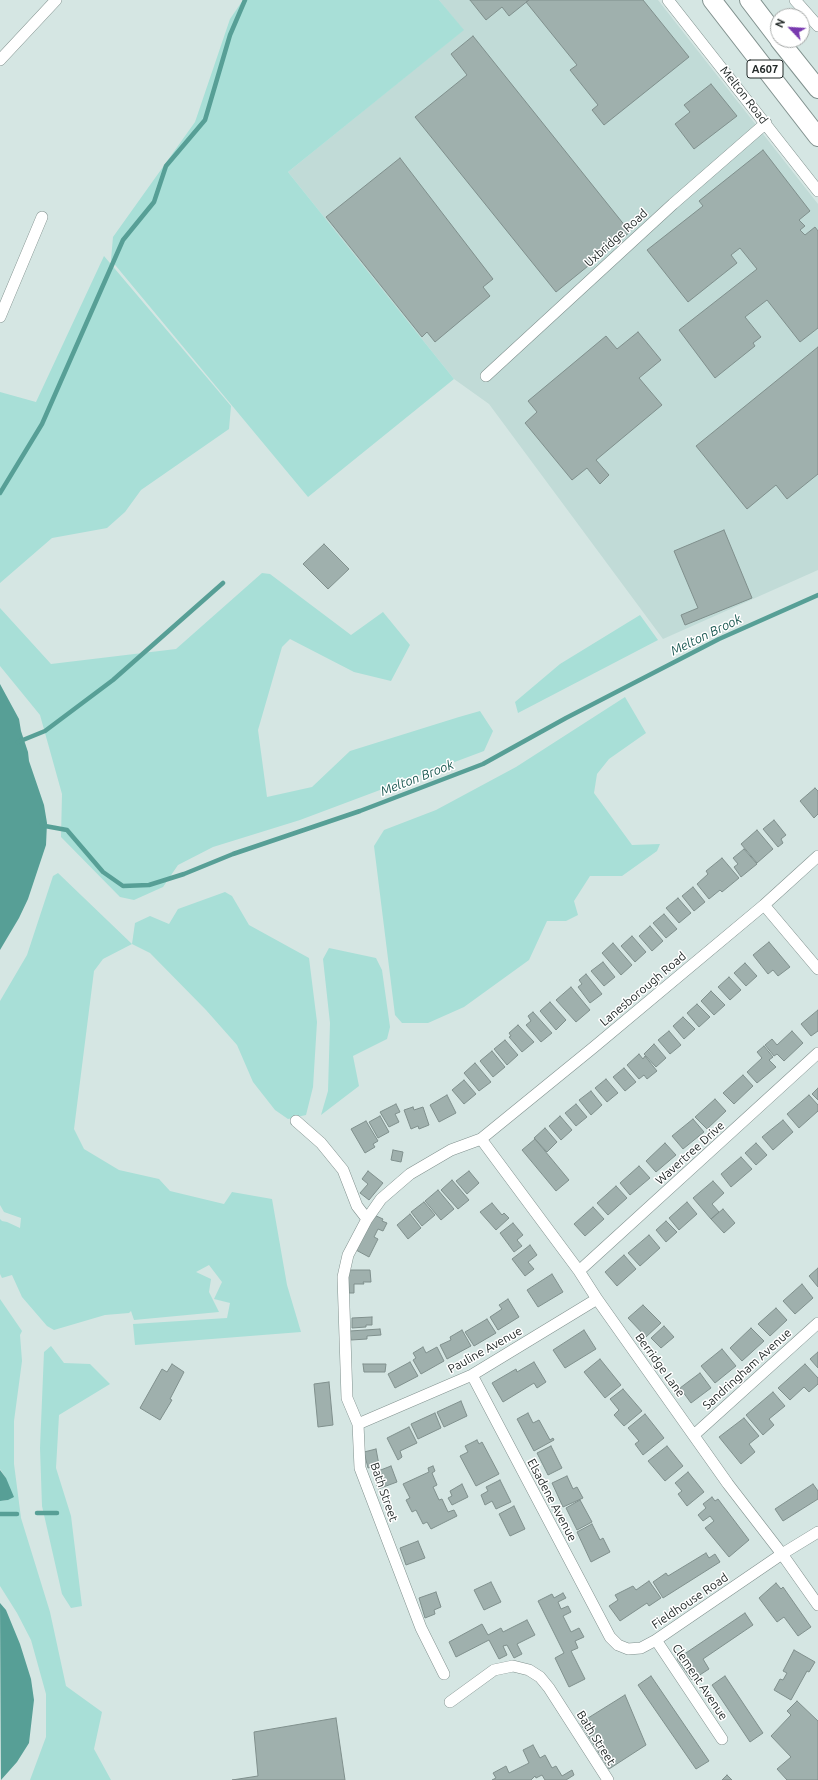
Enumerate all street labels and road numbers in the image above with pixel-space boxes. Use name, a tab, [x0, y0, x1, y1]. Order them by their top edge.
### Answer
road number: A607	[747, 60, 783, 78]
street label: Melton Road	[717, 63, 771, 127]
street label: Uxbridge Road	[582, 206, 650, 270]
street label: Lanesborough Road	[597, 949, 689, 1029]
street label: Wavertree Drive	[653, 1118, 727, 1188]
street label: Pauline Avenue	[445, 1324, 525, 1376]
street label: Sandringham Avenue	[700, 1325, 794, 1413]
street label: Berridge Lane	[632, 1330, 688, 1400]
street label: Elsadene Avenue	[524, 1456, 580, 1544]
street label: Bath Street	[367, 1461, 401, 1523]
street label: Fieldhouse Road	[649, 1570, 731, 1632]
street label: Clement Avenue	[669, 1641, 731, 1723]
street label: Bath Street	[574, 1708, 618, 1768]

